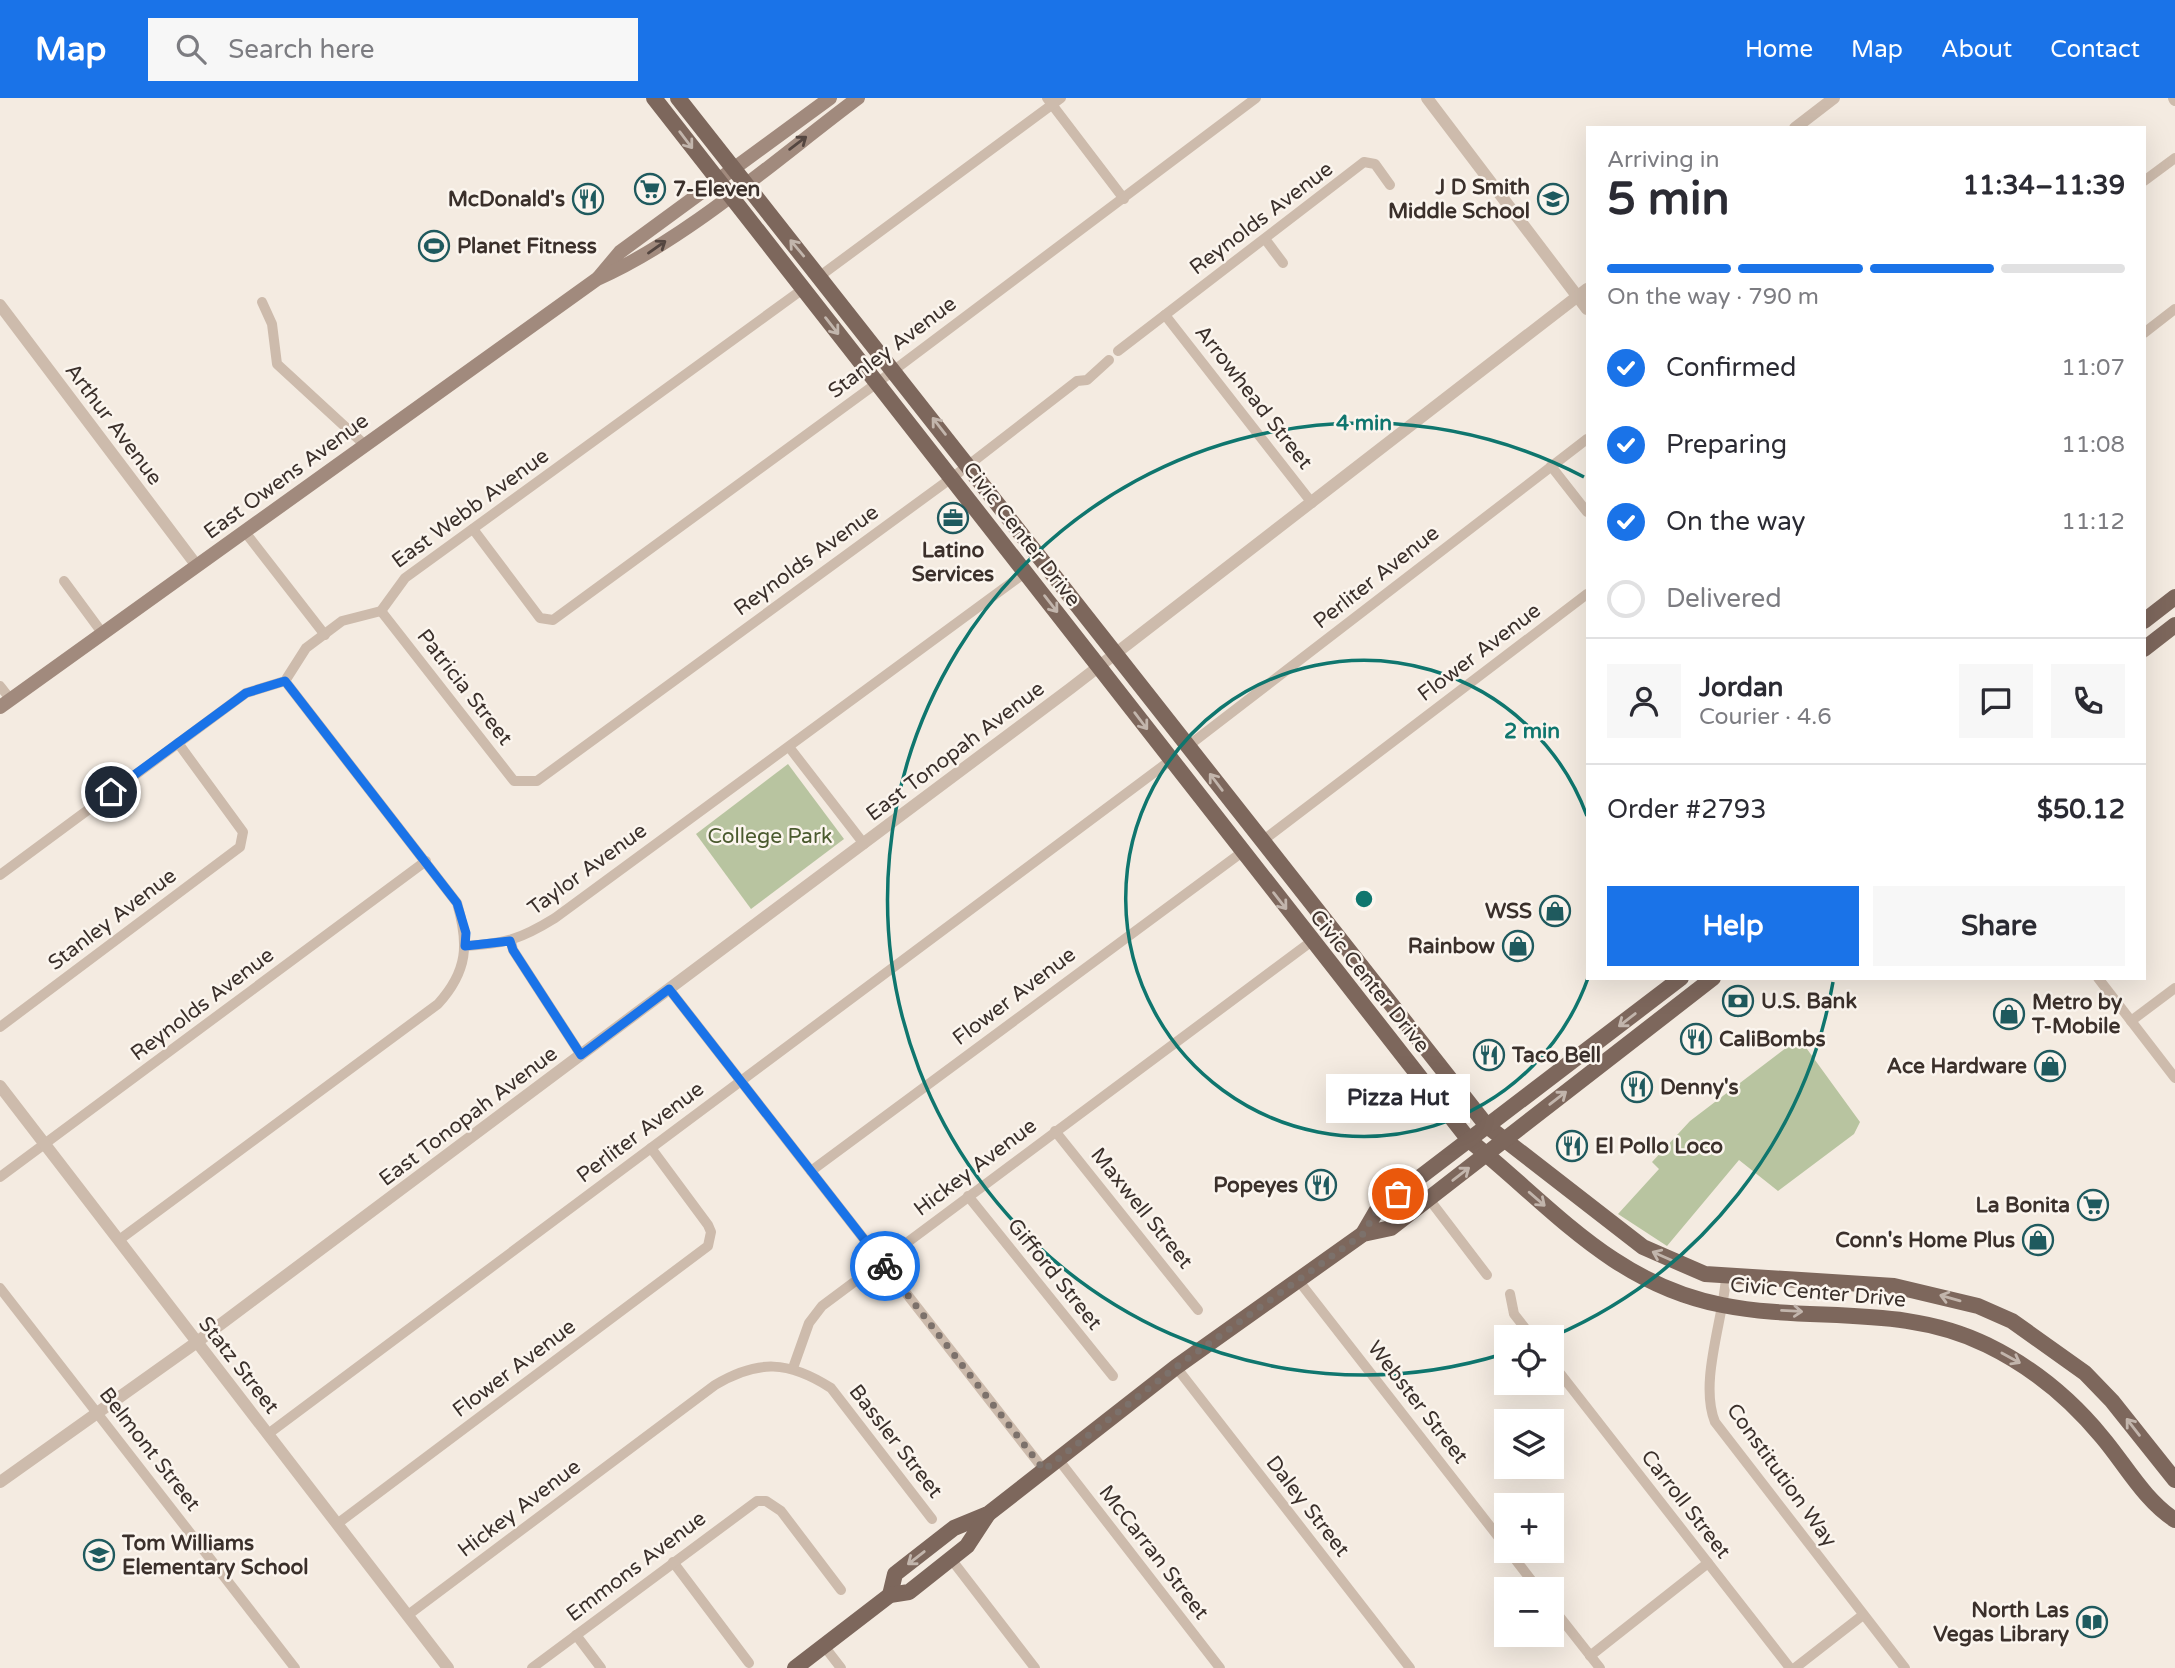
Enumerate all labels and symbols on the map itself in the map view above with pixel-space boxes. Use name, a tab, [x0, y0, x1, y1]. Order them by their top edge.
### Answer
one-way arrow	[678, 130, 693, 149]
one-way arrow	[789, 136, 808, 151]
street label: Reynolds Avenue	[1185, 156, 1338, 280]
supermarket icon: 7-Eleven	[633, 172, 667, 206]
place label: J D Smith Middle School	[1388, 175, 1530, 224]
place label: 7-Eleven	[673, 177, 760, 202]
restaurant icon: McDonald's	[571, 182, 605, 216]
school or university icon: J D Smith Middle School	[1536, 182, 1570, 216]
place label: McDonald's	[448, 187, 565, 212]
sports icon: Planet Fitness	[417, 229, 451, 263]
place label: Planet Fitness	[457, 234, 597, 259]
one-way arrow	[647, 240, 666, 254]
one-way arrow	[789, 240, 805, 258]
street label: Stanley Avenue	[823, 291, 961, 404]
one-way arrow	[824, 316, 839, 335]
street label: Arrowhead Street	[1190, 320, 1318, 474]
street label: Arthur Avenue	[60, 359, 168, 490]
street label: East Owens Avenue	[199, 408, 374, 545]
text: 4 min	[1336, 411, 1392, 436]
one-way arrow	[931, 418, 946, 436]
street label: East Webb Avenue	[387, 443, 554, 574]
street label: Civic Center Drive	[957, 457, 1086, 612]
street label: Reynolds Avenue	[729, 499, 884, 621]
office icon: Latino Services	[936, 501, 970, 535]
street label: Perliter Avenue	[1308, 520, 1444, 634]
place label: Latino Services	[912, 538, 994, 587]
one-way arrow	[1044, 595, 1059, 613]
street label: Flower Avenue	[1413, 598, 1546, 707]
street label: Patricia Street	[412, 624, 518, 750]
street label: East Tonopah Avenue	[861, 676, 1049, 827]
one-way arrow	[1133, 711, 1148, 730]
text: 2 min	[1504, 719, 1560, 744]
pin	[81, 762, 141, 822]
one-way arrow	[1208, 774, 1223, 792]
street label: Taylor Avenue	[523, 818, 652, 921]
park label: College Park	[708, 824, 832, 849]
street label: Stanley Avenue	[43, 863, 181, 976]
centre of rings	[1352, 887, 1376, 911]
one-way arrow	[1272, 892, 1288, 910]
shop icon: WSS	[1538, 894, 1572, 928]
place label: WSS	[1485, 899, 1532, 924]
street label: Civic Center Drive	[1304, 905, 1435, 1058]
shop icon: Rainbow	[1501, 929, 1535, 963]
place label: Rainbow	[1408, 934, 1495, 959]
street label: Reynolds Avenue	[126, 942, 279, 1066]
street label: Flower Avenue	[948, 942, 1081, 1051]
bank icon: U.S. Bank	[1721, 984, 1755, 1018]
place label: U.S. Bank	[1761, 989, 1857, 1014]
place label: Metro by T-Mobile	[2031, 990, 2123, 1039]
shop icon: Metro by T-Mobile	[1992, 997, 2026, 1031]
one-way arrow	[1618, 1012, 1636, 1027]
restaurant icon: CaliBombs	[1679, 1022, 1713, 1056]
place label: CaliBombs	[1719, 1027, 1825, 1052]
restaurant icon: Taco Bell	[1472, 1038, 1506, 1072]
street label: East Tonopah Avenue	[374, 1041, 562, 1192]
place label: Taco Bell	[1511, 1043, 1601, 1068]
shop icon: Ace Hardware	[2033, 1049, 2067, 1083]
place label: Ace Hardware	[1887, 1054, 2027, 1079]
restaurant icon: Denny's	[1620, 1070, 1654, 1104]
callout: Pizza Hut	[1326, 1075, 1470, 1124]
place label: Denny's	[1660, 1075, 1739, 1100]
street label: Perliter Avenue	[572, 1076, 709, 1188]
one-way arrow	[1549, 1091, 1568, 1106]
street label: Hickey Avenue	[909, 1113, 1042, 1222]
restaurant icon: El Pollo Loco	[1555, 1129, 1589, 1163]
place label: El Pollo Loco	[1595, 1134, 1723, 1159]
street label: Maxwell Street	[1085, 1143, 1198, 1274]
pin	[1368, 1164, 1428, 1224]
one-way arrow	[1451, 1166, 1470, 1181]
restaurant icon: Popeyes	[1304, 1168, 1338, 1202]
place label: Popeyes	[1213, 1173, 1298, 1198]
supermarket icon: La Bonita	[2076, 1188, 2110, 1222]
one-way arrow	[1528, 1191, 1546, 1207]
place label: La Bonita	[1976, 1193, 2070, 1218]
street label: Gifford Street	[1002, 1214, 1107, 1335]
shop icon: Conn's Home Plus	[2021, 1223, 2055, 1257]
place label: Conn's Home Plus	[1835, 1228, 2015, 1253]
courier	[850, 1231, 920, 1301]
one-way arrow	[1651, 1249, 1673, 1262]
street label: Civic Center Drive	[1729, 1272, 1907, 1313]
one-way arrow	[1940, 1291, 1962, 1304]
one-way arrow	[1780, 1305, 1803, 1318]
street label: Statz Street	[193, 1312, 284, 1419]
street label: Flower Avenue	[448, 1314, 581, 1423]
street label: Webster Street	[1362, 1336, 1473, 1469]
one-way arrow	[2001, 1351, 2021, 1365]
street label: Bassler Street	[844, 1380, 948, 1503]
street label: Belmont Street	[94, 1383, 206, 1516]
street label: Constitution Way	[1721, 1399, 1842, 1552]
one-way arrow	[2125, 1418, 2140, 1437]
street label: Carroll Street	[1635, 1445, 1736, 1564]
street label: Daley Street	[1260, 1451, 1355, 1562]
street label: Hickey Avenue	[453, 1454, 586, 1563]
street label: McCarran Street	[1093, 1480, 1214, 1624]
street label: Emmons Avenue	[562, 1506, 711, 1627]
place label: Tom Williams Elementary School	[121, 1531, 309, 1580]
school or university icon: Tom Williams Elementary School	[82, 1538, 116, 1572]
one-way arrow	[908, 1550, 926, 1565]
place label: North Las Vegas Library	[1933, 1598, 2070, 1647]
library icon: North Las Vegas Library	[2075, 1605, 2109, 1639]

